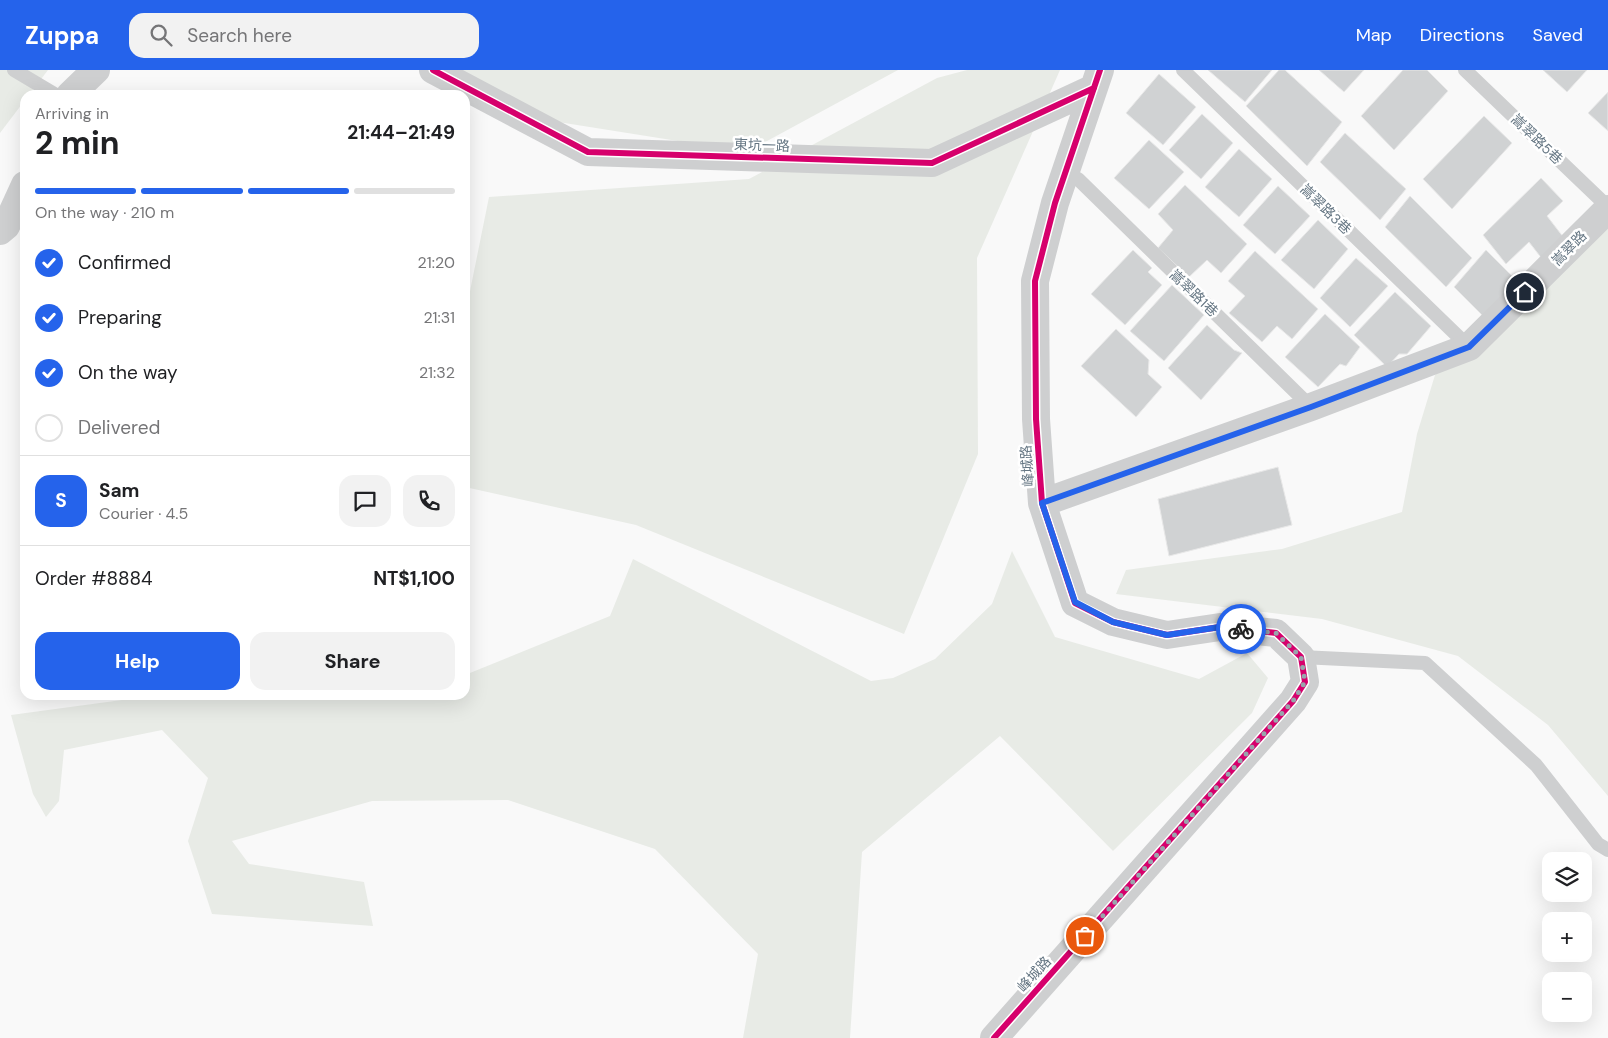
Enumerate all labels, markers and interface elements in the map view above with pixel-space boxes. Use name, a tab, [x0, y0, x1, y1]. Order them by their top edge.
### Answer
search box	[129, 13, 479, 58]
text: Zuppa	[25, 20, 99, 51]
icon: search	[147, 21, 175, 49]
text: Search here	[187, 23, 292, 48]
text: Map	[1356, 23, 1392, 47]
text: Directions	[1420, 23, 1505, 47]
text: Saved	[1533, 23, 1583, 47]
text: Arriving in	[35, 103, 109, 124]
street label: 嵩翠路5巷	[1508, 110, 1566, 168]
text: 21:44–21:49	[347, 120, 455, 145]
text: 2 min	[35, 122, 120, 164]
street label: 東坑一路	[734, 135, 790, 155]
street label: 嵩翠路3巷	[1297, 180, 1355, 238]
text: On the way · 210 m	[35, 202, 174, 223]
street label: 嵩翠路	[1548, 227, 1590, 269]
icon: check	[35, 249, 63, 277]
text: Confirmed	[78, 250, 171, 275]
text: 21:20	[418, 252, 455, 273]
street label: 嵩翠路1巷	[1166, 266, 1222, 320]
pin	[1504, 271, 1546, 313]
icon: home	[1511, 278, 1539, 306]
icon: check	[35, 304, 63, 332]
text: Preparing	[78, 305, 162, 330]
text: 21:31	[423, 307, 455, 328]
icon: check	[35, 359, 63, 387]
text: On the way	[78, 360, 178, 385]
text: 21:32	[419, 362, 455, 383]
text: Delivered	[78, 415, 160, 440]
street label: 峰城路	[1017, 444, 1037, 488]
button: chat	[339, 475, 391, 527]
button: phone	[403, 475, 455, 527]
text: Sam	[99, 478, 140, 503]
text: S	[55, 488, 67, 513]
text: Courier · 4.5	[99, 503, 188, 524]
text: Order #8884	[35, 566, 153, 591]
text: NT$1,100	[373, 566, 455, 591]
courier	[1216, 604, 1266, 654]
icon: bike	[1227, 615, 1255, 643]
button: Help	[35, 632, 240, 690]
button: Share	[250, 632, 455, 690]
map controls	[1542, 852, 1592, 1022]
button: layers	[1542, 852, 1592, 902]
button: +	[1542, 912, 1592, 962]
pin	[1064, 915, 1106, 957]
icon: bag	[1071, 922, 1099, 950]
street label: 峰城路	[1013, 952, 1055, 996]
button: −	[1542, 972, 1592, 1022]

